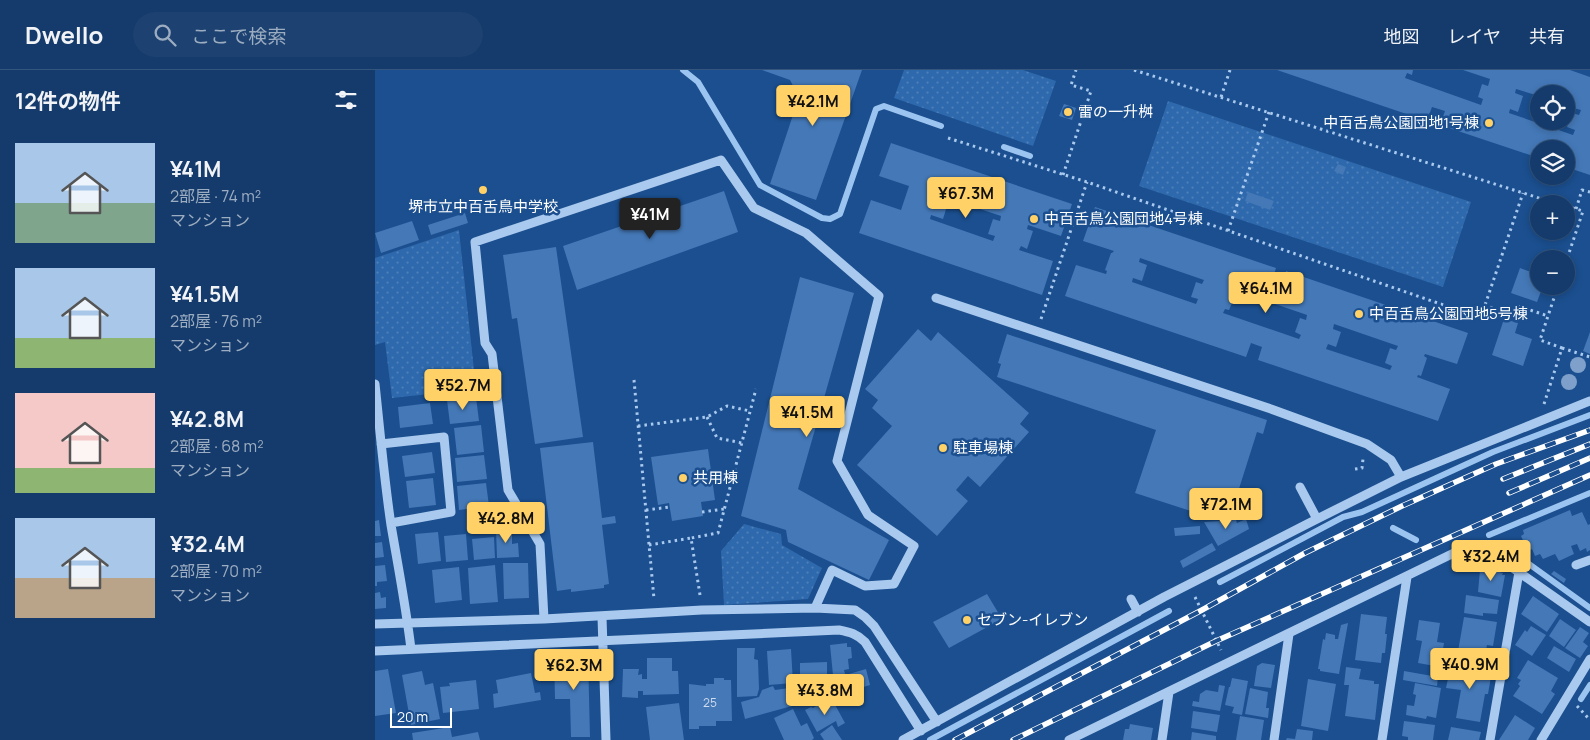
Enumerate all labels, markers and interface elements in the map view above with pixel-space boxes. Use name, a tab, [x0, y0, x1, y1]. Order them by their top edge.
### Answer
search box	[133, 12, 483, 57]
text: Dwello	[25, 18, 103, 51]
icon: search	[151, 21, 179, 49]
text: ここで検索	[191, 23, 286, 49]
text: 地図	[1384, 24, 1420, 48]
text: レイヤ	[1448, 24, 1501, 48]
text: 共有	[1529, 24, 1565, 48]
pin: ¥42.1M	[772, 85, 854, 127]
map controls	[1530, 85, 1575, 295]
button: locate	[1530, 85, 1575, 130]
icon: filters	[332, 86, 360, 114]
text: 12件の物件	[15, 87, 121, 115]
text: ¥42.1M	[787, 90, 839, 112]
place label: 雷の一升桝	[1078, 101, 1153, 122]
marker: 雷の一升桝	[1062, 106, 1074, 118]
place label: 中百舌鳥公園団地1号棟	[1323, 112, 1479, 133]
marker: 中百舌鳥公園団地1号棟	[1483, 117, 1495, 129]
button: layers	[1530, 140, 1575, 185]
text: ¥41M	[170, 155, 221, 183]
icon: home	[55, 163, 115, 223]
pin: ¥67.3M	[925, 176, 1007, 219]
text: ¥67.3M	[938, 182, 994, 204]
marker: 堺市立中百舌鳥中学校	[477, 184, 489, 196]
text: 2部屋 · 74 m²	[170, 185, 261, 207]
button: +	[1530, 195, 1575, 240]
place label: 堺市立中百舌鳥中学校	[408, 196, 558, 217]
pin: ¥41M	[620, 198, 680, 240]
text: ¥41M	[630, 203, 670, 225]
place label: 中百舌鳥公園団地4号棟	[1044, 208, 1203, 229]
text: マンション	[170, 209, 250, 231]
marker: 中百舌鳥公園団地4号棟	[1028, 213, 1040, 225]
button: −	[1530, 250, 1575, 295]
pin: ¥64.1M	[1225, 272, 1307, 314]
text: ¥64.1M	[1240, 277, 1292, 299]
text: ¥41.5M	[170, 280, 239, 308]
icon: home	[55, 288, 115, 348]
place label: 中百舌鳥公園団地5号棟	[1369, 303, 1528, 324]
marker: 中百舌鳥公園団地5号棟	[1353, 308, 1365, 320]
text: 2部屋 · 76 m²	[170, 310, 262, 332]
text: マンション	[170, 334, 250, 356]
pin: ¥52.7M	[422, 368, 504, 411]
text: ¥52.7M	[435, 374, 491, 396]
pin: ¥41.5M	[766, 396, 848, 438]
text: ¥41.5M	[781, 401, 833, 423]
text: ¥42.8M	[170, 405, 244, 433]
icon: home	[55, 413, 115, 473]
text: 2部屋 · 68 m²	[170, 435, 264, 457]
place label: 駐車場棟	[953, 437, 1013, 458]
marker: 駐車場棟	[937, 442, 949, 454]
text: マンション	[170, 459, 250, 481]
place label: 共用棟	[693, 467, 738, 488]
marker: 共用棟	[677, 472, 689, 484]
pin: ¥72.1M	[1185, 488, 1267, 530]
text: ¥72.1M	[1200, 493, 1252, 515]
pin: ¥42.8M	[465, 502, 547, 544]
text: ¥42.8M	[478, 507, 534, 529]
text: ¥32.4M	[170, 530, 245, 558]
icon: home	[55, 538, 115, 598]
pin: ¥32.4M	[1450, 540, 1532, 582]
text: ¥32.4M	[1463, 545, 1519, 567]
text: 2部屋 · 70 m²	[170, 560, 262, 582]
text: マンション	[170, 584, 250, 606]
place label: セブン-イレブン	[977, 609, 1088, 630]
marker: セブン-イレブン	[961, 614, 973, 626]
pin: ¥62.3M	[533, 648, 615, 691]
pin: ¥40.9M	[1429, 648, 1511, 690]
text: ¥40.9M	[1441, 653, 1499, 675]
text: ¥62.3M	[545, 654, 603, 676]
pin: ¥43.8M	[784, 674, 866, 716]
text: ¥43.8M	[797, 679, 853, 701]
house number: 25	[703, 694, 717, 711]
scale bar	[390, 705, 453, 728]
text: 20 m	[397, 707, 428, 726]

